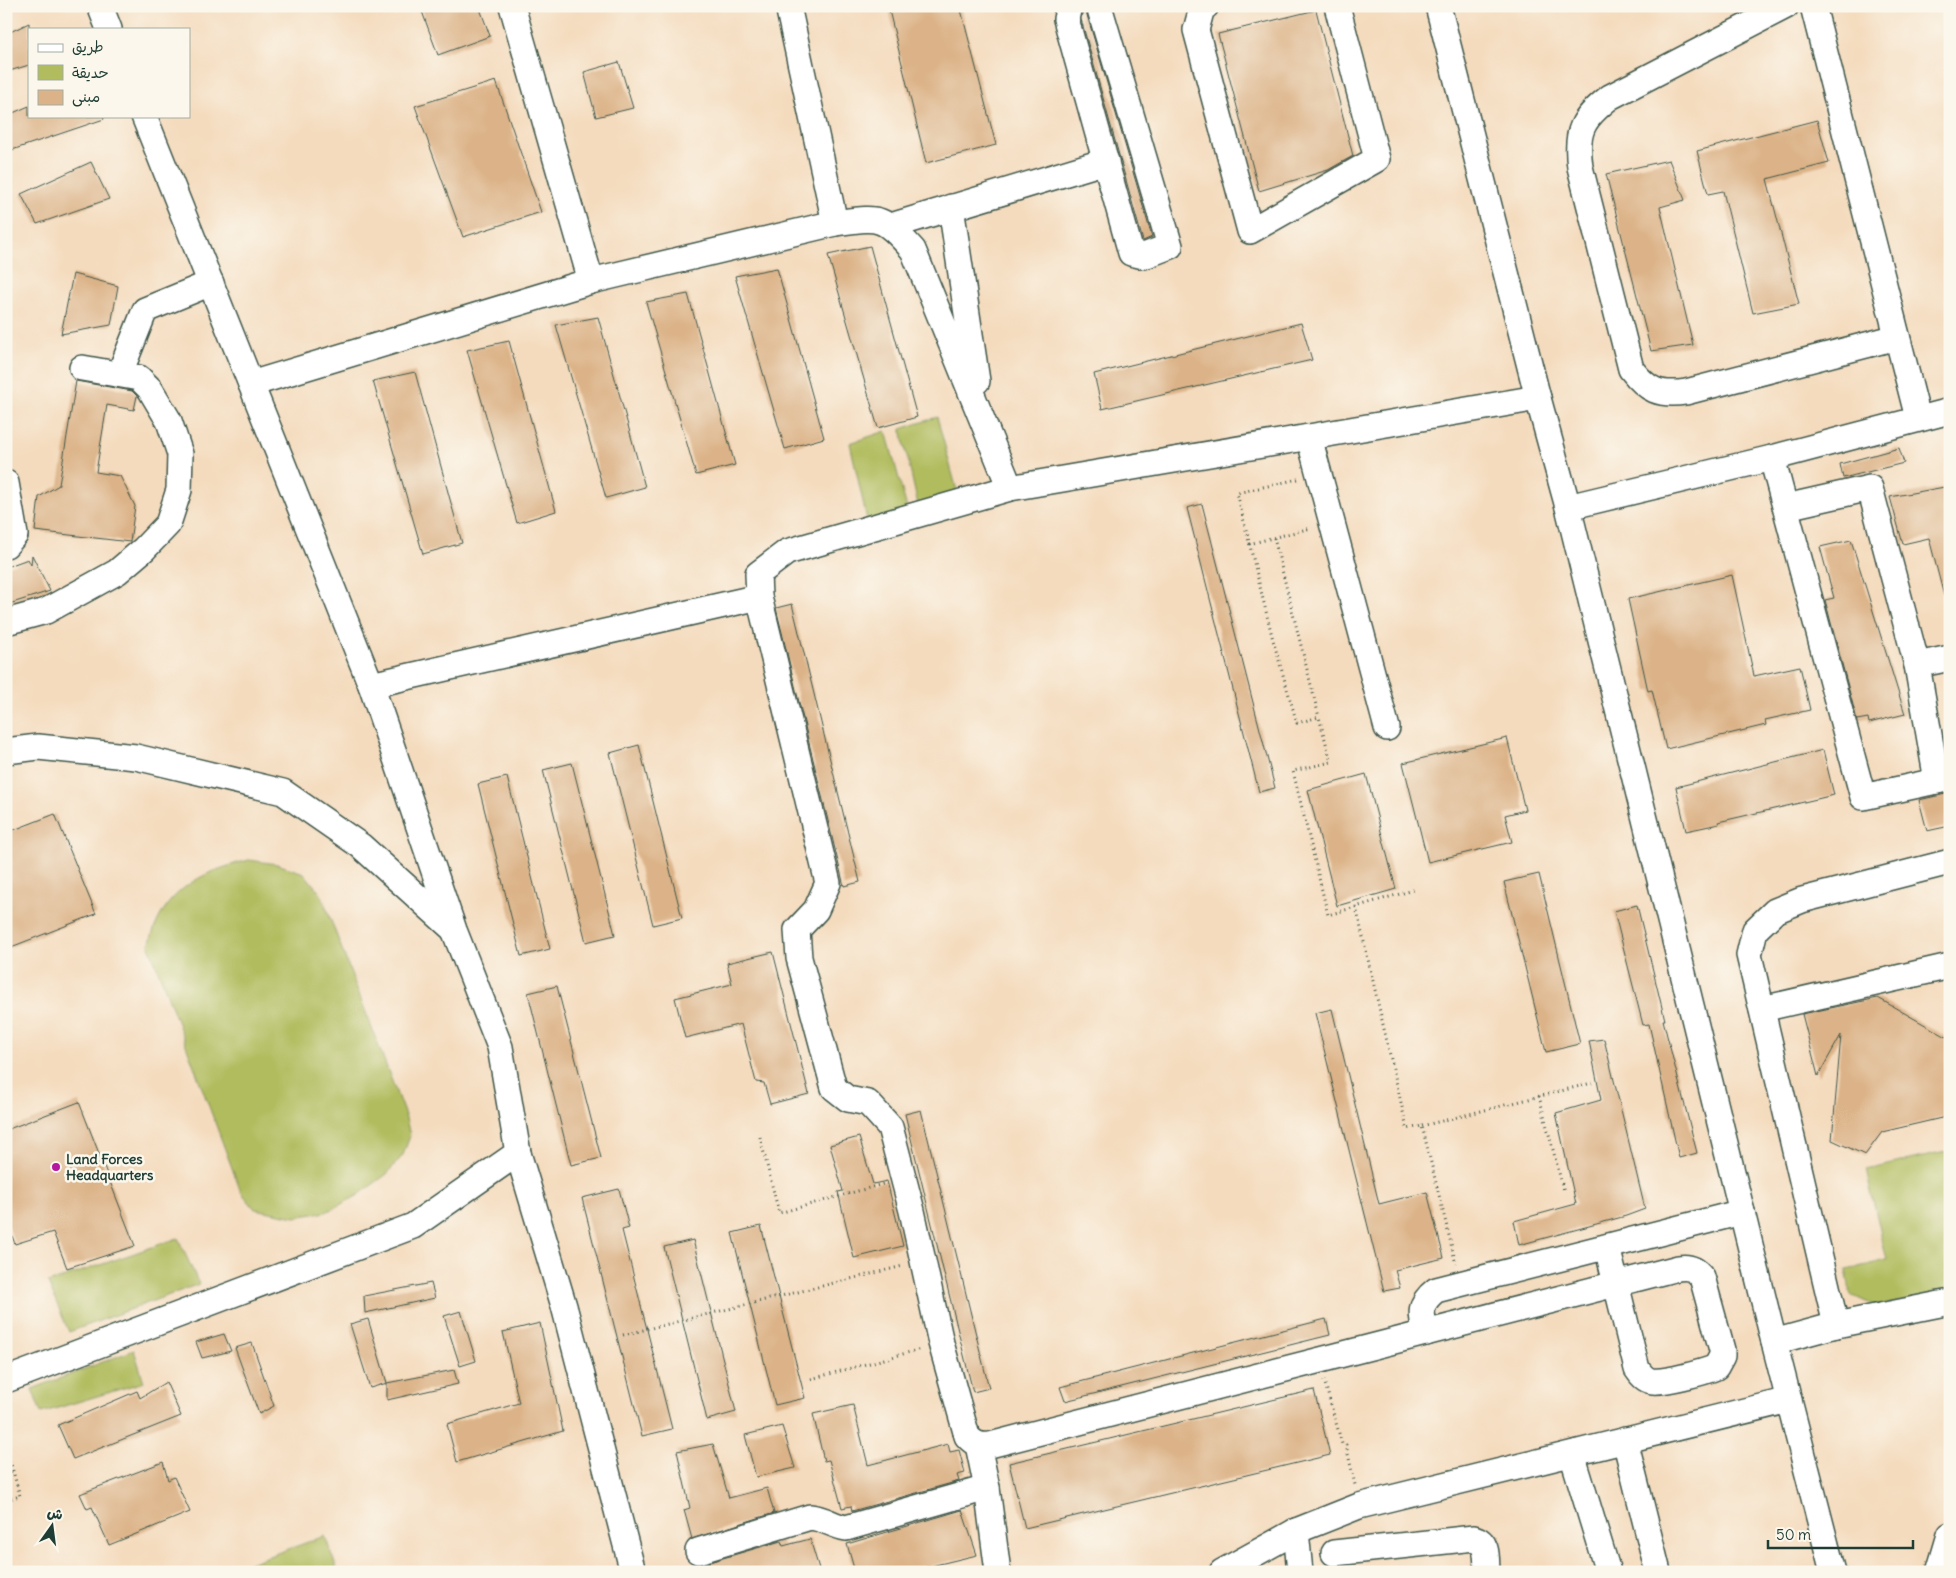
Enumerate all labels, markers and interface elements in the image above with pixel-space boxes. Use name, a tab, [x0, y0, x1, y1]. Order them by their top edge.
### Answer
legend	[28, 28, 190, 118]
text: طريق	[72, 37, 104, 56]
text: حديقة	[72, 63, 109, 82]
text: مبنى	[72, 87, 100, 107]
place label: Land Forces Headquarters	[66, 1150, 154, 1184]
marker: Land Forces Headquarters	[50, 1161, 62, 1173]
north arrow	[28, 1500, 78, 1550]
text: ش	[45, 1503, 65, 1524]
scale bar	[1768, 1518, 1914, 1550]
text: 50 m	[1776, 1525, 1811, 1544]

